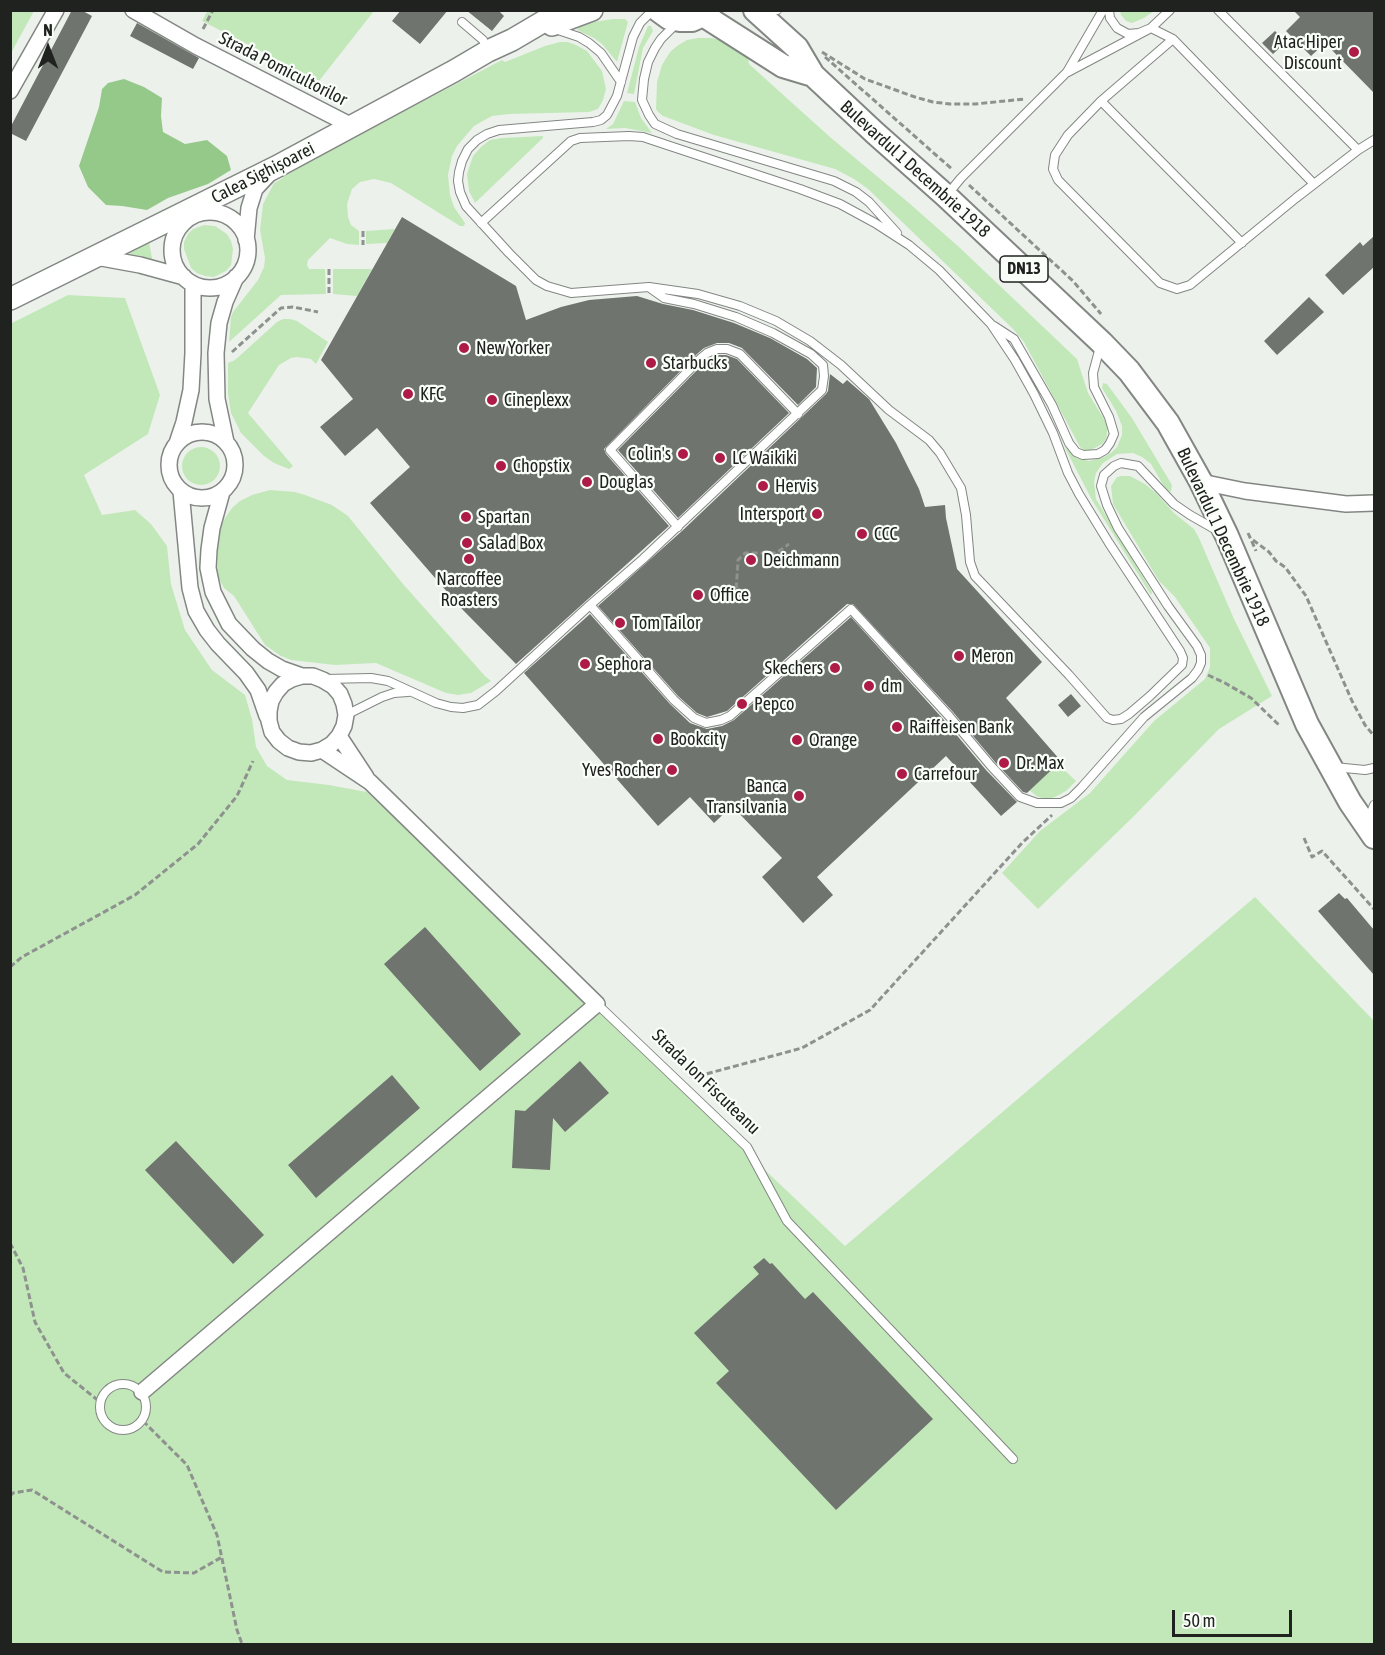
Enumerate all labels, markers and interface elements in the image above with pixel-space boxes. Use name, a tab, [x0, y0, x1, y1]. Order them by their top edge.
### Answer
north arrow	[18, 18, 78, 78]
text: N	[43, 21, 53, 39]
street label: Strada Pomicultorilor	[215, 27, 351, 111]
place label: Atac Hiper Discount	[1274, 31, 1342, 74]
marker: Atac Hiper Discount	[1347, 45, 1361, 59]
street label: Bulevardul 1 Decembrie 1918	[835, 96, 995, 242]
street label: Calea Sighișoarei	[208, 138, 318, 208]
road number: DN13	[1000, 256, 1048, 282]
place label: New Yorker	[476, 337, 550, 359]
marker: New Yorker	[457, 341, 471, 355]
place label: Starbucks	[663, 352, 728, 374]
marker: Starbucks	[644, 356, 658, 370]
place label: KFC	[420, 383, 444, 405]
marker: KFC	[401, 387, 415, 401]
place label: Cineplexx	[504, 389, 569, 411]
marker: Cineplexx	[485, 393, 499, 407]
place label: Colin's	[628, 443, 671, 465]
street label: Bulevardul 1 Decembrie 1918	[1172, 444, 1274, 630]
marker: Colin's	[676, 447, 690, 461]
place label: LC Waikiki	[732, 447, 797, 469]
marker: LC Waikiki	[713, 451, 727, 465]
place label: Chopstix	[513, 455, 570, 477]
marker: Chopstix	[494, 459, 508, 473]
place label: Douglas	[599, 471, 653, 493]
marker: Douglas	[580, 475, 594, 489]
place label: Hervis	[775, 475, 817, 497]
marker: Hervis	[756, 479, 770, 493]
place label: Intersport	[740, 503, 805, 525]
place label: Spartan	[478, 506, 530, 528]
marker: Intersport	[810, 507, 824, 521]
marker: Spartan	[459, 510, 473, 524]
place label: CCC	[874, 523, 898, 545]
marker: CCC	[855, 527, 869, 541]
place label: Salad Box	[479, 532, 543, 554]
marker: Salad Box	[460, 536, 474, 550]
place label: Deichmann	[763, 549, 840, 571]
marker: Narcoffee Roasters	[462, 552, 476, 566]
marker: Deichmann	[744, 553, 758, 567]
place label: Narcoffee Roasters	[436, 568, 502, 610]
place label: Office	[710, 584, 749, 606]
marker: Office	[691, 588, 705, 602]
place label: Tom Tailor	[632, 612, 700, 634]
marker: Tom Tailor	[613, 616, 627, 630]
place label: Meron	[971, 645, 1014, 667]
marker: Meron	[952, 649, 966, 663]
place label: Sephora	[597, 653, 652, 675]
marker: Sephora	[578, 657, 592, 671]
place label: Skechers	[765, 657, 823, 679]
marker: Skechers	[828, 661, 842, 675]
place label: dm	[881, 675, 902, 697]
marker: dm	[862, 679, 876, 693]
place label: Pepco	[754, 693, 794, 715]
marker: Pepco	[735, 697, 749, 711]
place label: Raiffeisen Bank	[909, 716, 1012, 738]
marker: Raiffeisen Bank	[890, 720, 904, 734]
place label: Bookcity	[670, 728, 726, 750]
place label: Orange	[809, 729, 857, 751]
marker: Bookcity	[651, 732, 665, 746]
marker: Orange	[790, 733, 804, 747]
place label: Dr. Max	[1016, 752, 1064, 774]
marker: Dr. Max	[997, 756, 1011, 770]
place label: Yves Rocher	[582, 759, 660, 781]
marker: Yves Rocher	[665, 763, 679, 777]
place label: Carrefour	[914, 763, 977, 785]
marker: Carrefour	[895, 767, 909, 781]
place label: Banca Transilvania	[706, 775, 787, 818]
marker: Banca Transilvania	[792, 789, 806, 803]
street label: Strada Ion Fiscuteanu	[648, 1025, 764, 1139]
scale bar	[1175, 1598, 1295, 1636]
text: 50 m	[1183, 1610, 1215, 1631]

